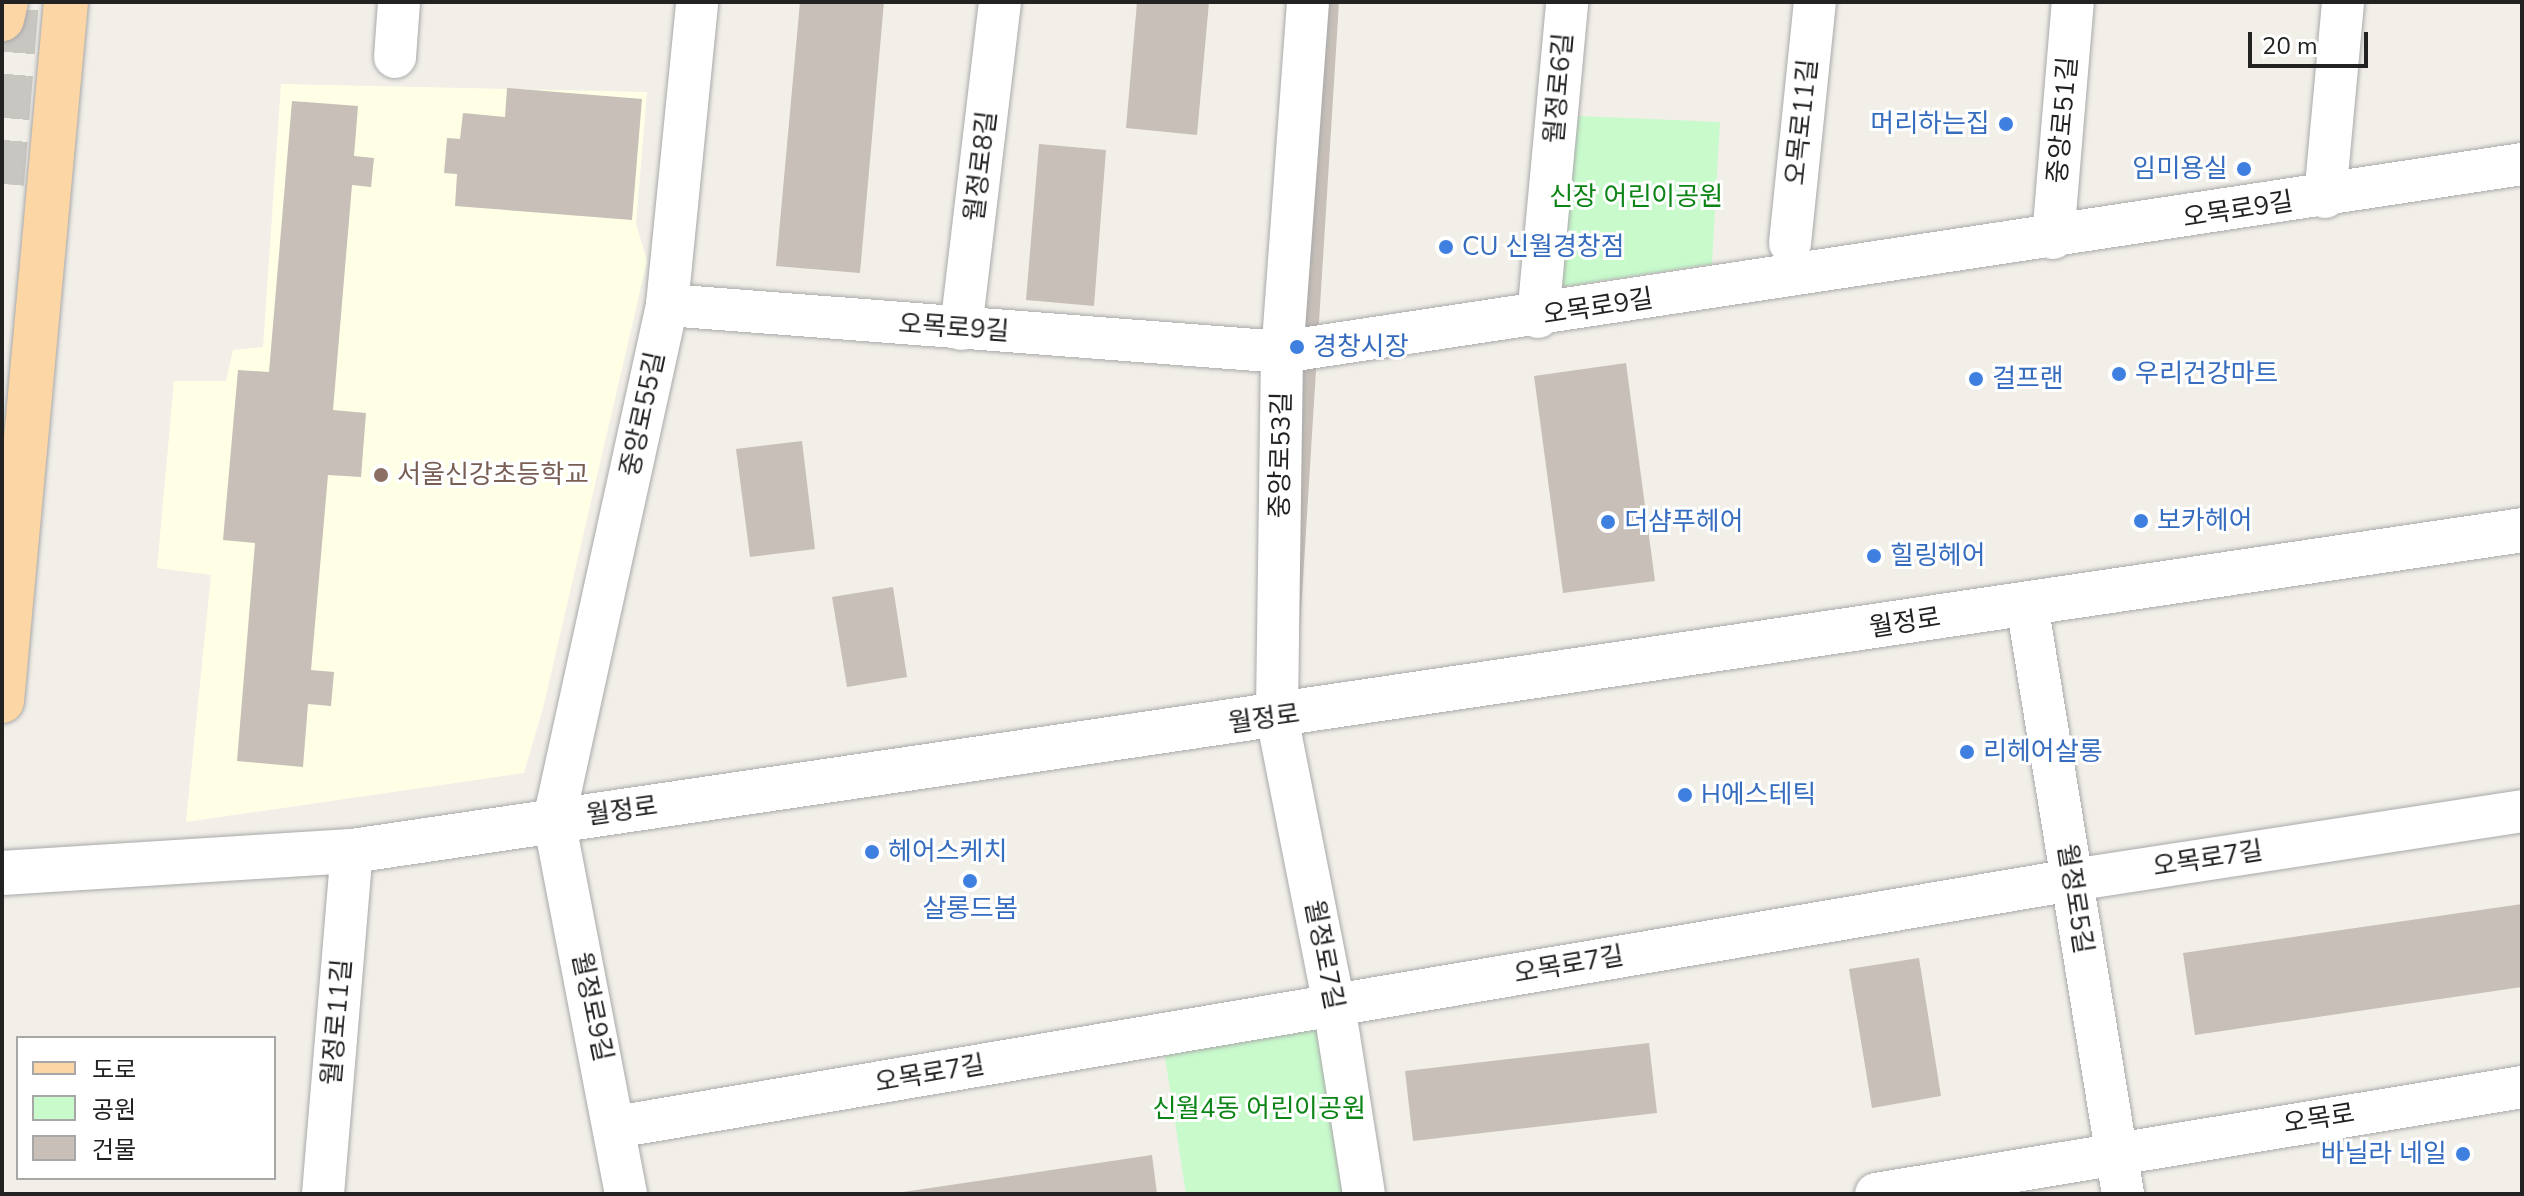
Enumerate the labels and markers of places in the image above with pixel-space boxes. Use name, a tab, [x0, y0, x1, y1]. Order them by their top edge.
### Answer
place label: 머리하는집	[1870, 108, 1990, 140]
marker: 머리하는집	[1997, 115, 2015, 133]
place label: 임미용실	[2132, 153, 2228, 185]
marker: 임미용실	[2235, 160, 2253, 178]
place label: CU 신월경창점	[1462, 231, 1625, 263]
marker: CU 신월경창점	[1437, 238, 1455, 256]
place label: 경창시장	[1313, 331, 1409, 363]
marker: 경창시장	[1288, 338, 1306, 356]
place label: 우리건강마트	[2135, 358, 2279, 390]
place label: 걸프랜	[1992, 363, 2064, 395]
marker: 우리건강마트	[2110, 365, 2128, 383]
marker: 걸프랜	[1967, 370, 1985, 388]
place label: 서울신강초등학교	[397, 459, 588, 491]
marker: 서울신강초등학교	[372, 466, 390, 484]
place label: 보카헤어	[2157, 505, 2253, 537]
place label: 더샴푸헤어	[1624, 506, 1744, 538]
marker: 보카헤어	[2132, 512, 2150, 530]
marker: 더샴푸헤어	[1599, 513, 1617, 531]
place label: 힐링헤어	[1890, 540, 1986, 572]
marker: 힐링헤어	[1865, 547, 1883, 565]
place label: 리헤어살롱	[1983, 736, 2103, 768]
marker: 리헤어살롱	[1958, 743, 1976, 761]
place label: H에스테틱	[1701, 779, 1816, 811]
marker: H에스테틱	[1676, 786, 1694, 804]
place label: 헤어스케치	[888, 836, 1008, 868]
marker: 헤어스케치	[863, 843, 881, 861]
marker: 살롱드봄	[961, 872, 979, 890]
place label: 살롱드봄	[922, 893, 1018, 925]
place label: 바닐라 네일	[2321, 1138, 2447, 1170]
marker: 바닐라 네일	[2454, 1145, 2472, 1163]

